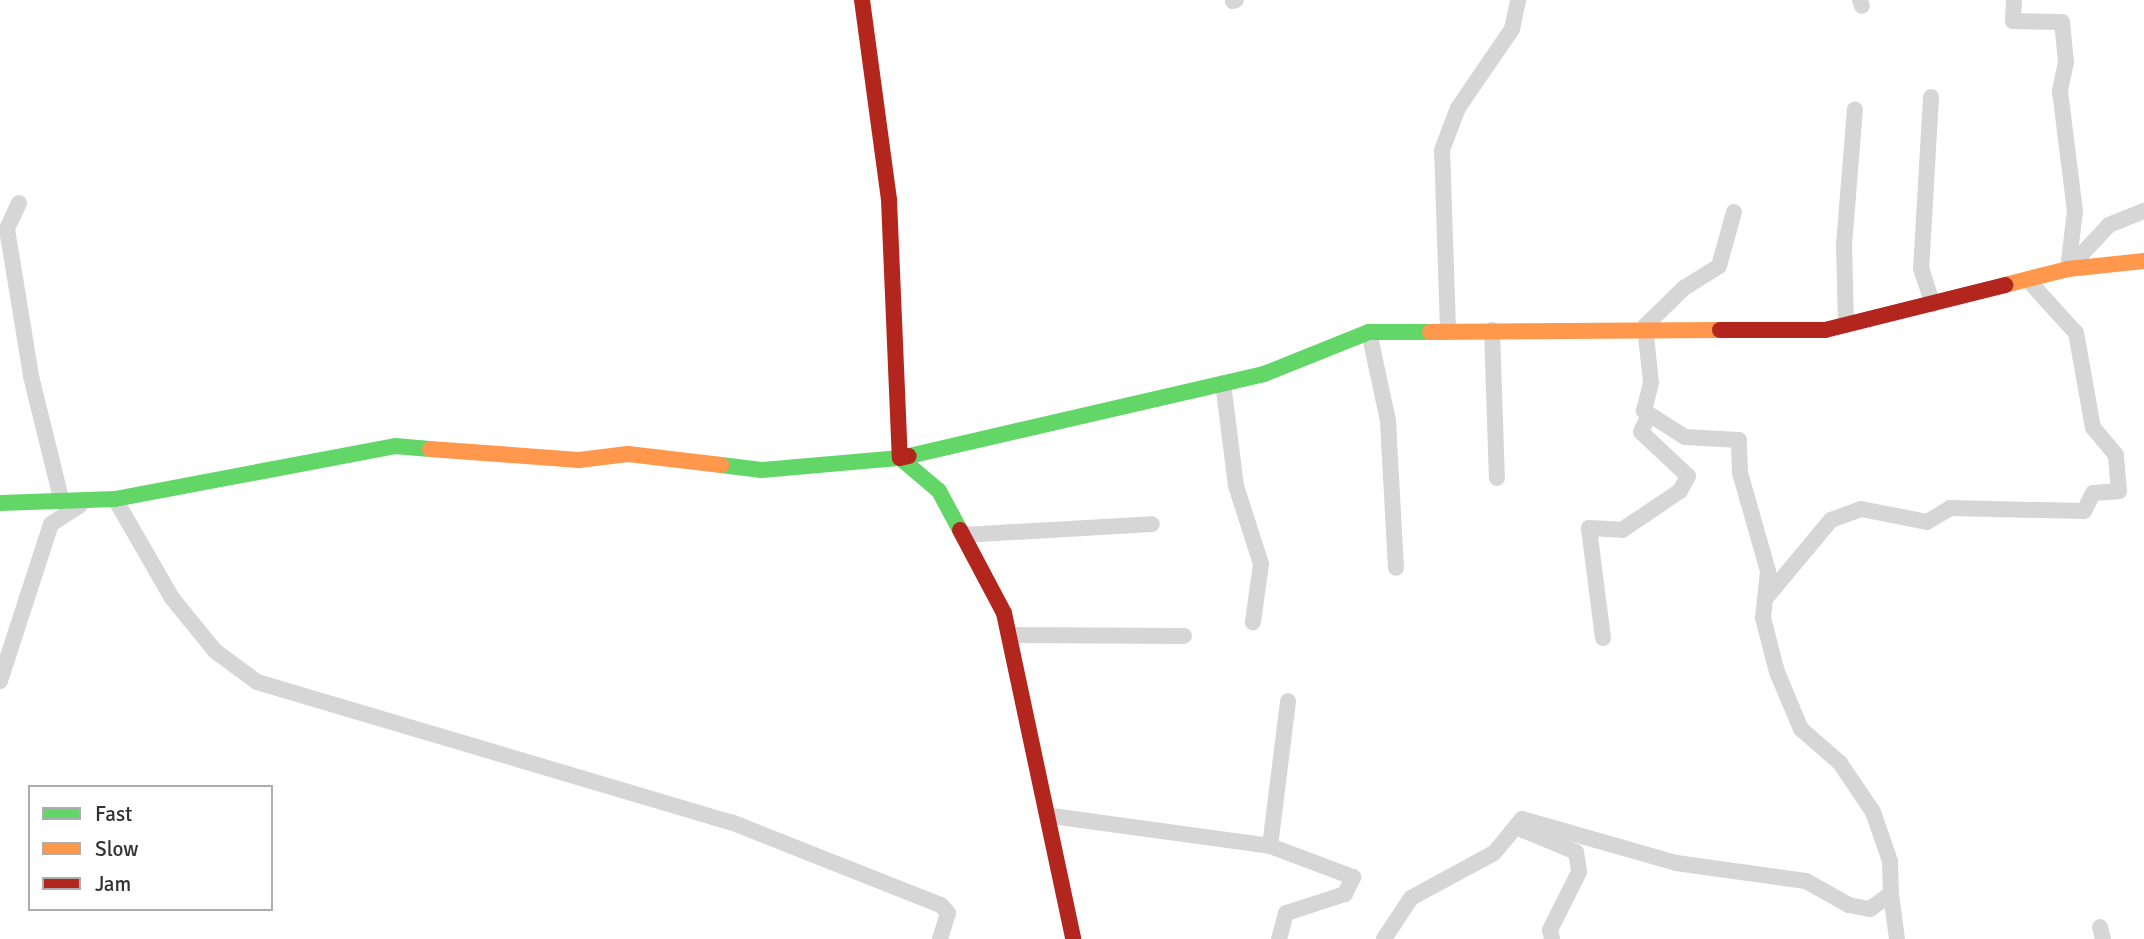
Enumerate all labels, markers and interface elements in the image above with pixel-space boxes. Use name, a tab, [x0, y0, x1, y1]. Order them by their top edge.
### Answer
legend	[28, 785, 273, 911]
text: Fast	[95, 801, 132, 827]
text: Slow	[95, 836, 139, 862]
text: Jam	[95, 871, 131, 897]

